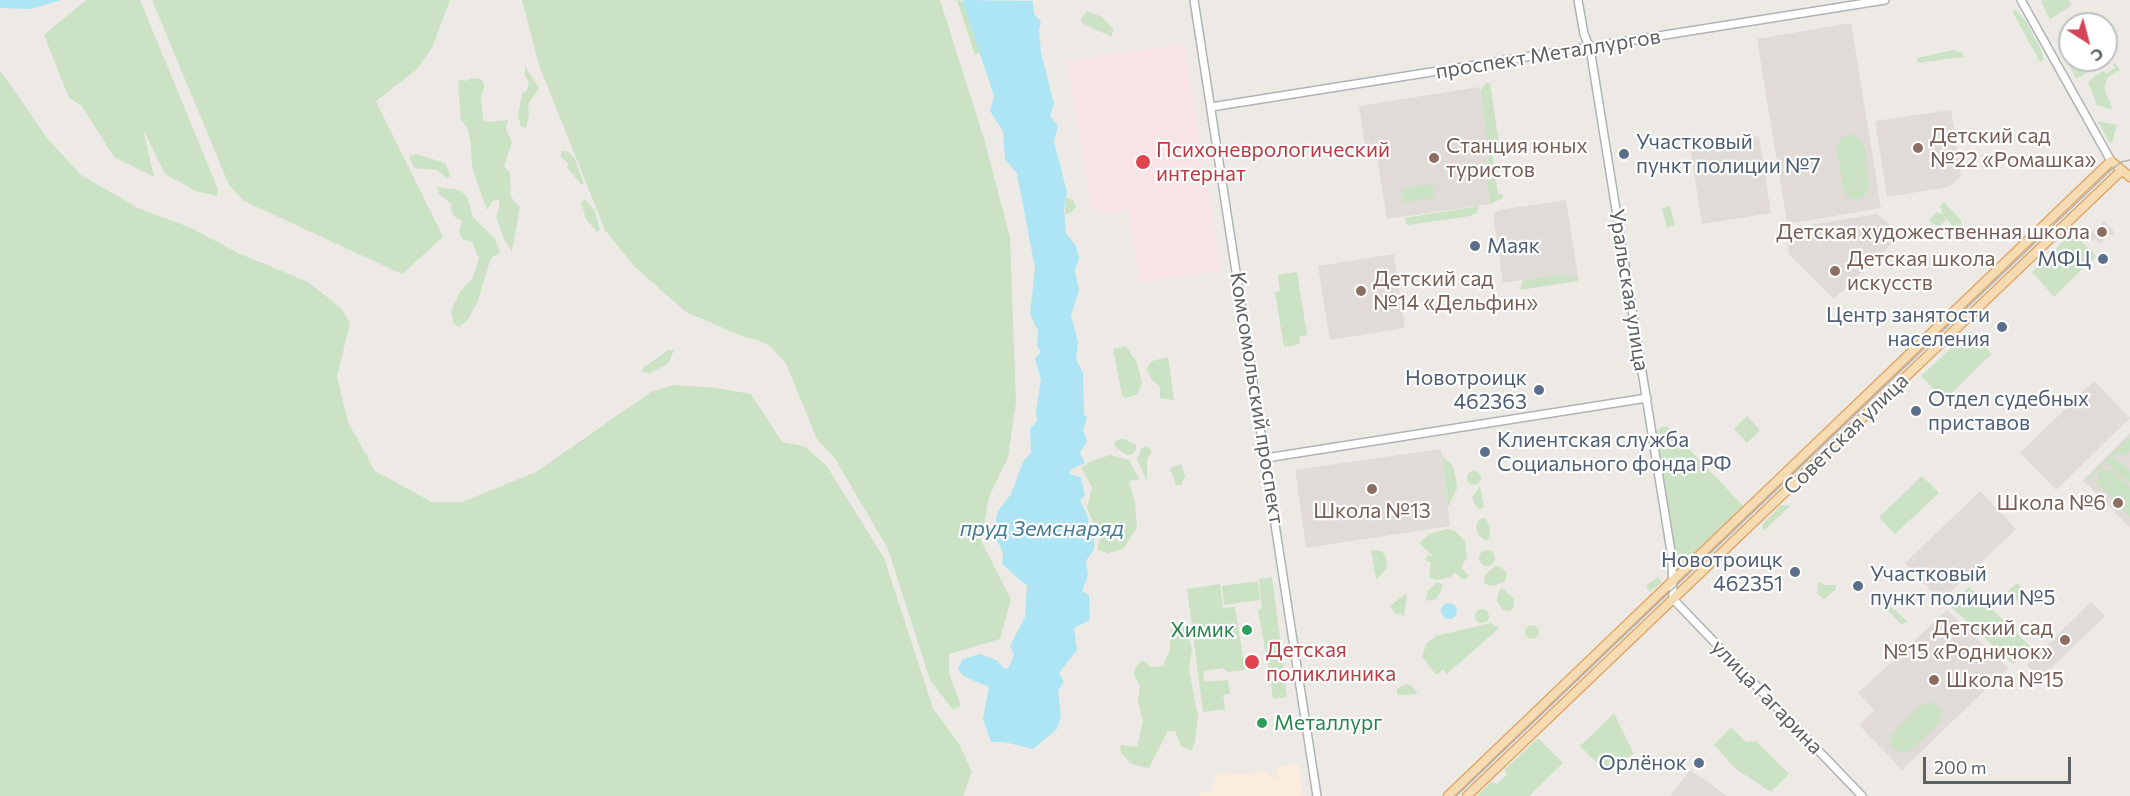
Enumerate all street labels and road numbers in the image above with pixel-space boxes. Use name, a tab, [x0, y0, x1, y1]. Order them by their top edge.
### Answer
street label: проспект Металлургов	[1434, 24, 1662, 84]
street label: Уральская улица	[1604, 207, 1654, 373]
street label: Комсомольский проспект	[1225, 270, 1289, 526]
street label: Советская улица	[1778, 368, 1914, 500]
street label: улица Гагарина	[1706, 634, 1828, 760]

